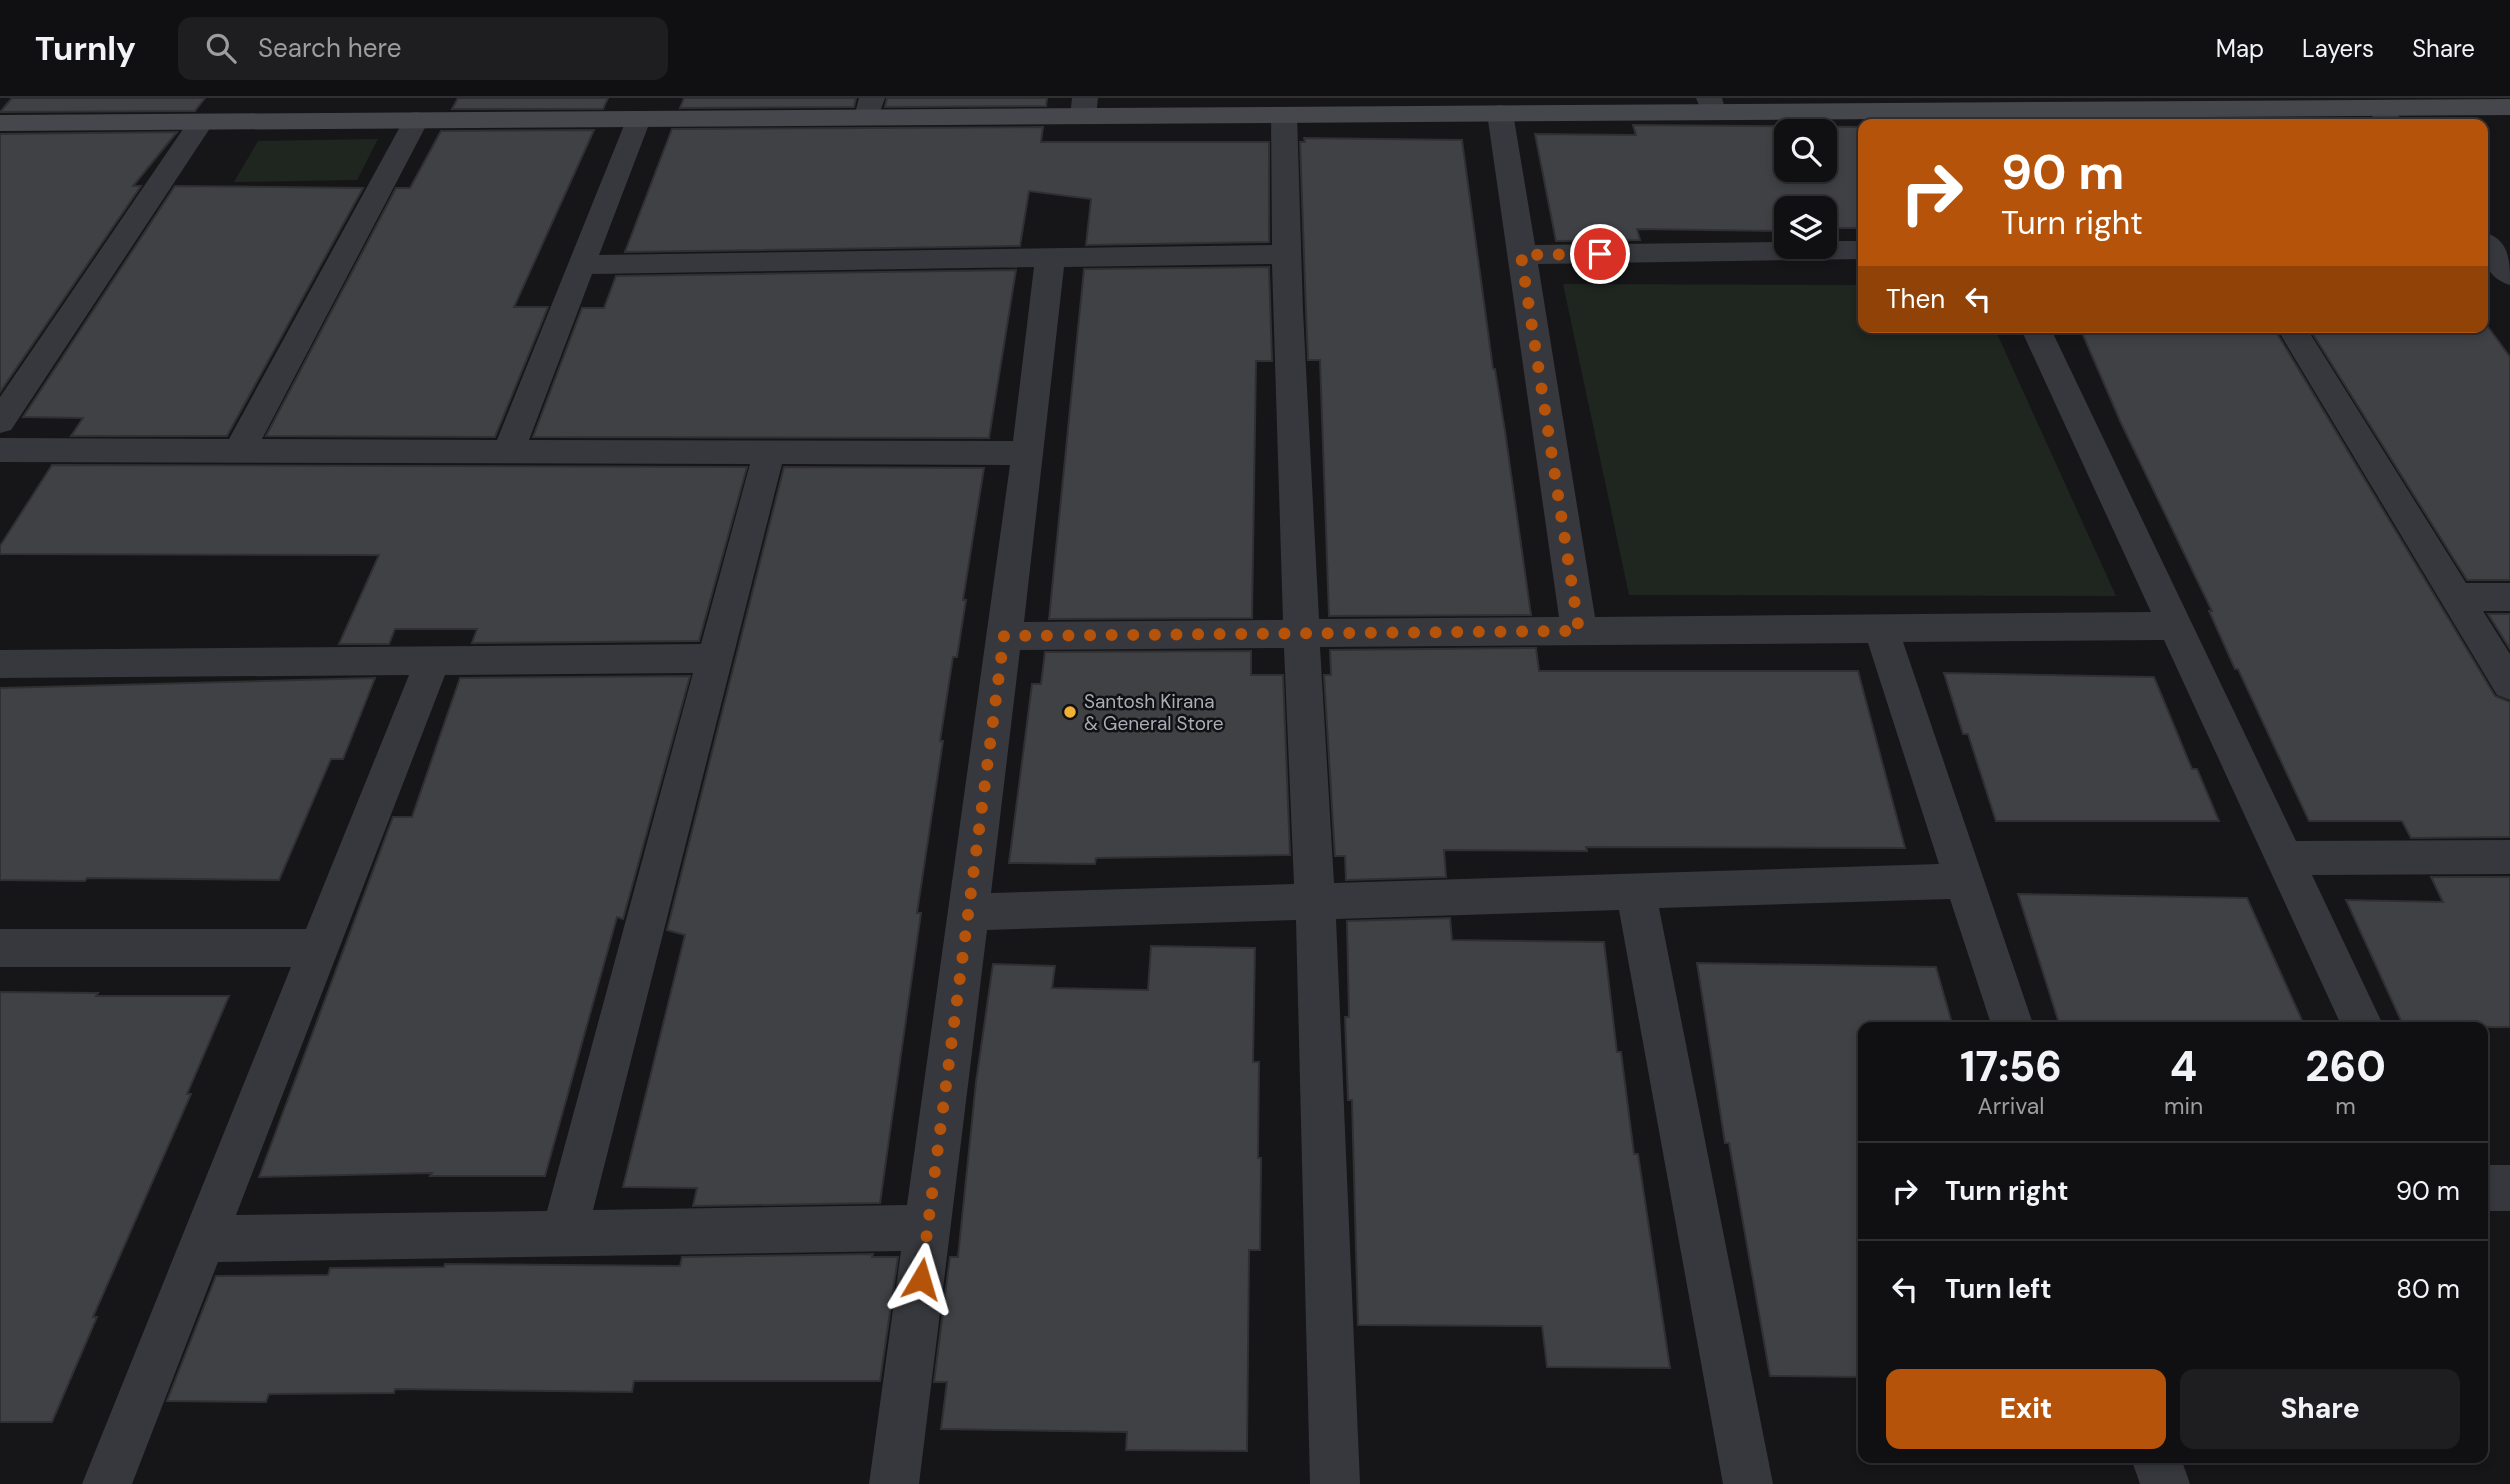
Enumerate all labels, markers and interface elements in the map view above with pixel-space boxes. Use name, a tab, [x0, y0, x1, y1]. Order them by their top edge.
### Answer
search box	[178, 17, 668, 80]
text: Turnly	[35, 27, 136, 70]
icon: search	[202, 29, 240, 67]
text: Search here	[258, 31, 401, 65]
text: Map	[2216, 33, 2264, 64]
text: Layers	[2302, 33, 2374, 64]
text: Share	[2412, 33, 2475, 64]
map controls	[1774, 119, 1837, 259]
button: search	[1774, 119, 1837, 182]
text: 90 m	[2001, 140, 2124, 204]
icon: right	[1886, 147, 1977, 238]
button: layers	[1774, 196, 1837, 259]
text: Turn right	[2001, 202, 2143, 244]
pin	[1570, 224, 1630, 284]
icon: arrive	[1581, 235, 1619, 273]
icon: left	[1959, 280, 1997, 318]
text: Then	[1886, 282, 1945, 316]
place label: Santosh Kirana & General Store	[1084, 689, 1223, 736]
marker: Santosh Kirana & General Store	[1062, 704, 1078, 720]
text: 17:56	[1960, 1039, 2062, 1094]
text: 4	[2170, 1039, 2197, 1094]
text: 260	[2305, 1039, 2386, 1094]
text: Arrival	[1977, 1091, 2044, 1121]
text: min	[2164, 1091, 2203, 1121]
text: m	[2335, 1091, 2356, 1121]
icon: right	[1886, 1172, 1924, 1210]
text: Turn right	[1945, 1174, 2069, 1208]
text: 90 m	[2396, 1174, 2460, 1208]
position arrow	[884, 1242, 958, 1316]
icon: left	[1886, 1270, 1924, 1308]
text: Turn left	[1945, 1272, 2052, 1306]
text: 80 m	[2396, 1272, 2460, 1306]
button: Exit	[1886, 1369, 2166, 1449]
button: Share	[2180, 1369, 2460, 1449]

